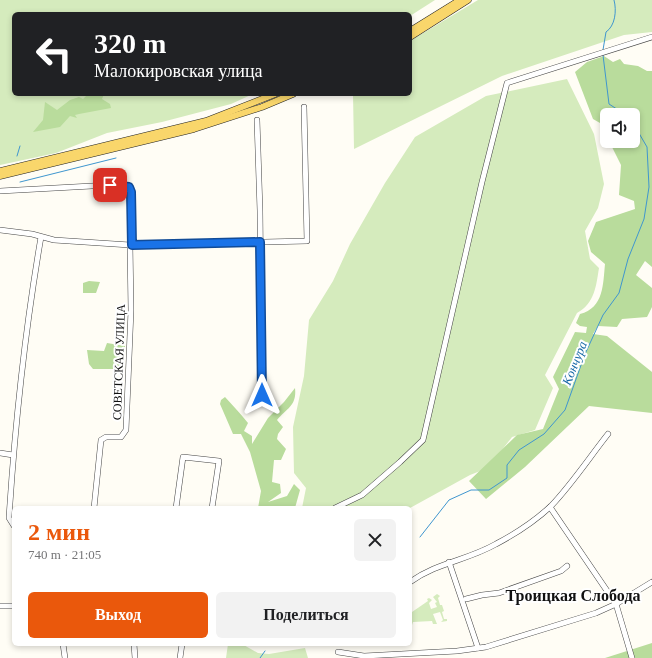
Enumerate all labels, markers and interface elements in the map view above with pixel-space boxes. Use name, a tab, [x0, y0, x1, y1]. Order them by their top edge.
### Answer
icon: left	[28, 28, 80, 80]
text: 320 m	[94, 28, 166, 59]
text: Малокировская улица	[94, 61, 263, 81]
map controls	[600, 108, 640, 148]
button: sound	[600, 108, 640, 148]
pin	[93, 168, 127, 202]
icon: arrive	[99, 174, 121, 196]
street label: СОВЕТСКАЯ УЛИЦА	[110, 303, 128, 420]
water label: Кончура	[559, 339, 590, 388]
position arrow	[241, 374, 283, 416]
text: 2 мин	[28, 519, 90, 545]
button: close	[354, 519, 396, 561]
text: 740 m · 21:05	[28, 547, 101, 562]
district label: Троицкая Слобода	[506, 587, 640, 605]
button: Выход	[28, 592, 208, 638]
button: Поделиться	[216, 592, 396, 638]

